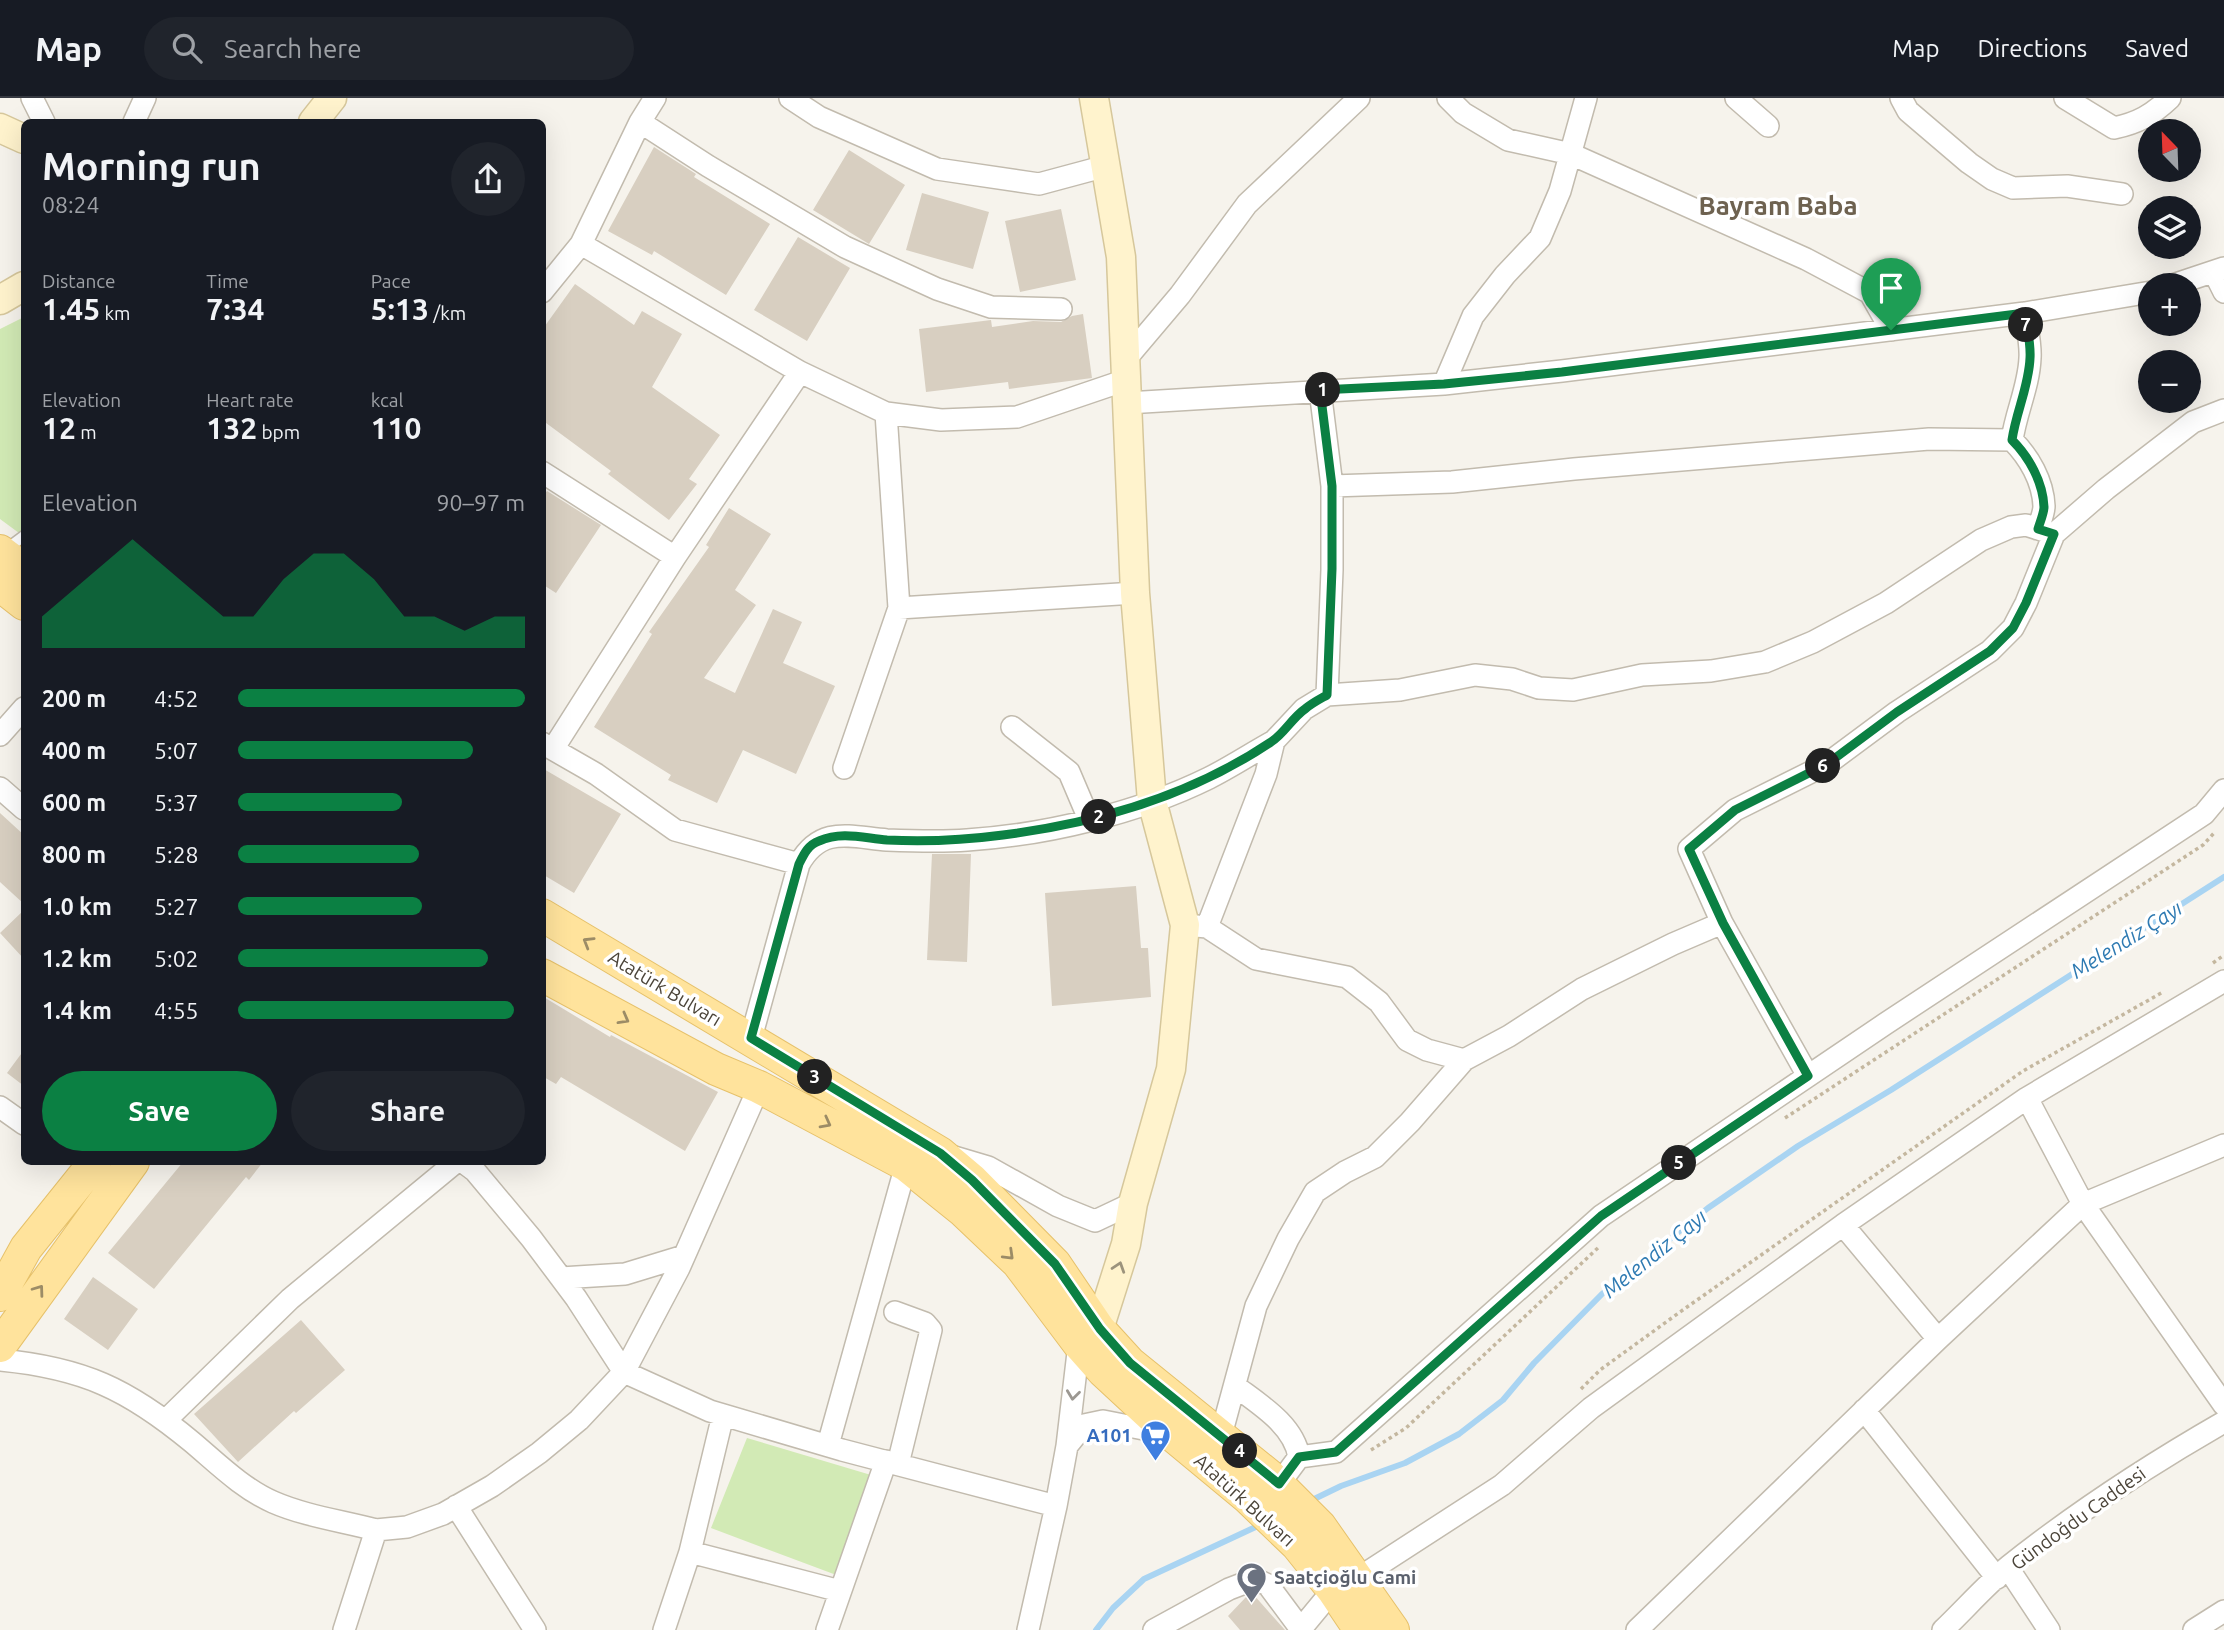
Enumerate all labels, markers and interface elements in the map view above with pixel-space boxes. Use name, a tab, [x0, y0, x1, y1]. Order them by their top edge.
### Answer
search box	[144, 17, 634, 80]
icon: search	[168, 29, 206, 67]
text: Map	[35, 30, 102, 67]
text: Search here	[224, 34, 362, 63]
text: Map	[1892, 35, 1939, 62]
text: Directions	[1977, 35, 2087, 62]
text: Saved	[2125, 35, 2189, 62]
north arrow	[2138, 119, 2202, 182]
map controls	[2138, 119, 2201, 413]
button: share	[451, 142, 525, 216]
text: Morning run	[42, 145, 261, 187]
district label: Bayram Baba	[1698, 191, 1858, 220]
text: 08:24	[42, 192, 100, 217]
button: layers	[2138, 196, 2201, 259]
pin	[1861, 258, 1921, 330]
icon: arrive	[1872, 269, 1910, 307]
text: Distance	[42, 270, 116, 292]
text: Time	[206, 270, 249, 292]
text: Pace	[371, 270, 411, 292]
button: +	[2138, 273, 2201, 336]
text: 1.45	[42, 292, 100, 326]
text: 7:34	[206, 292, 264, 326]
text: 5:13	[371, 292, 429, 326]
text: km	[100, 302, 130, 324]
text: /km	[429, 302, 466, 324]
pin: 7	[2008, 308, 2044, 342]
text: 7	[2020, 313, 2031, 335]
button: −	[2138, 350, 2201, 413]
pin: 1	[1306, 372, 1340, 408]
text: 1	[1317, 378, 1328, 400]
text: Elevation	[42, 389, 121, 411]
text: Heart rate	[206, 389, 294, 411]
text: kcal	[371, 389, 403, 411]
text: 12	[42, 411, 76, 445]
text: 132	[206, 411, 257, 445]
text: 110	[371, 411, 421, 445]
text: m	[76, 421, 97, 443]
text: bpm	[257, 421, 300, 443]
text: Elevation	[42, 490, 138, 515]
text: 90–97 m	[437, 490, 525, 515]
text: 200 m	[42, 686, 106, 711]
text: 4:52	[154, 686, 199, 711]
text: 400 m	[42, 738, 106, 763]
text: 5:07	[154, 738, 199, 763]
pin: 6	[1806, 748, 1840, 784]
text: 6	[1817, 754, 1828, 776]
text: 600 m	[42, 790, 106, 815]
text: 5:37	[154, 790, 199, 815]
pin: 2	[1082, 800, 1116, 834]
text: 2	[1093, 805, 1104, 827]
text: 800 m	[42, 842, 106, 867]
text: 5:28	[154, 842, 199, 867]
text: 1.0 km	[42, 894, 112, 919]
text: 5:27	[154, 894, 199, 919]
water label: Melendiz Çayı	[2066, 895, 2186, 983]
one-way arrow	[582, 937, 595, 950]
text: 1.2 km	[42, 946, 112, 971]
text: 5:02	[154, 946, 199, 971]
street label: Atatürk Bulvarı	[605, 946, 725, 1030]
text: 1.4 km	[42, 998, 112, 1023]
text: 4:55	[154, 998, 199, 1023]
one-way arrow	[617, 1011, 629, 1024]
pin: 3	[798, 1060, 832, 1094]
text: 3	[809, 1065, 820, 1087]
button: Save	[42, 1071, 277, 1151]
button: Share	[291, 1071, 525, 1151]
one-way arrow	[819, 1114, 831, 1128]
pin: 5	[1662, 1146, 1696, 1180]
text: 5	[1673, 1151, 1684, 1173]
water label: Melendiz Çayı	[1597, 1204, 1711, 1302]
one-way arrow	[1001, 1246, 1014, 1259]
one-way arrow	[1111, 1261, 1126, 1273]
one-way arrow	[31, 1285, 44, 1298]
one-way arrow	[1066, 1390, 1081, 1401]
supermarket icon: A101	[1138, 1418, 1172, 1462]
place label: A101	[1086, 1424, 1132, 1446]
pin: 4	[1222, 1434, 1258, 1468]
text: 4	[1234, 1439, 1245, 1461]
street label: Atatürk Bulvarı	[1190, 1449, 1300, 1551]
street label: Gündoğdu Caddesi	[2006, 1462, 2150, 1574]
mosque icon: Saatçioğlu Cami	[1234, 1560, 1268, 1604]
place label: Saatçioğlu Cami	[1274, 1566, 1416, 1588]

